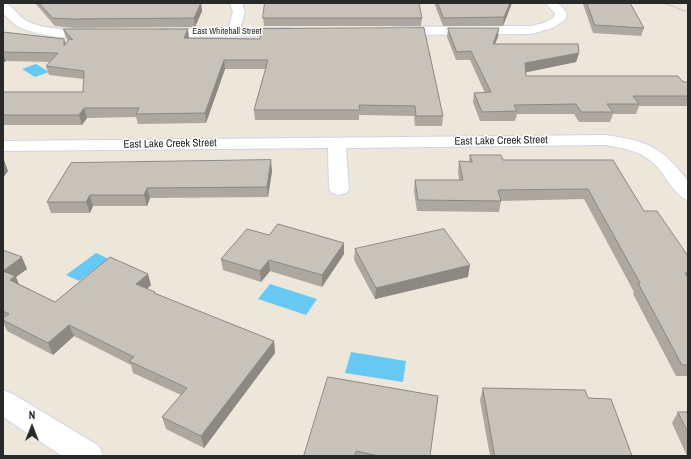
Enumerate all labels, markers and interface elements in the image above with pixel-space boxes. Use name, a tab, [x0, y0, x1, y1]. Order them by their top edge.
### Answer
street label: East Whitehall Street	[192, 27, 262, 37]
street label: East Lake Creek Street	[454, 134, 548, 148]
street label: East Lake Creek Street	[123, 137, 217, 151]
north arrow	[12, 407, 52, 447]
text: N	[29, 408, 35, 422]

